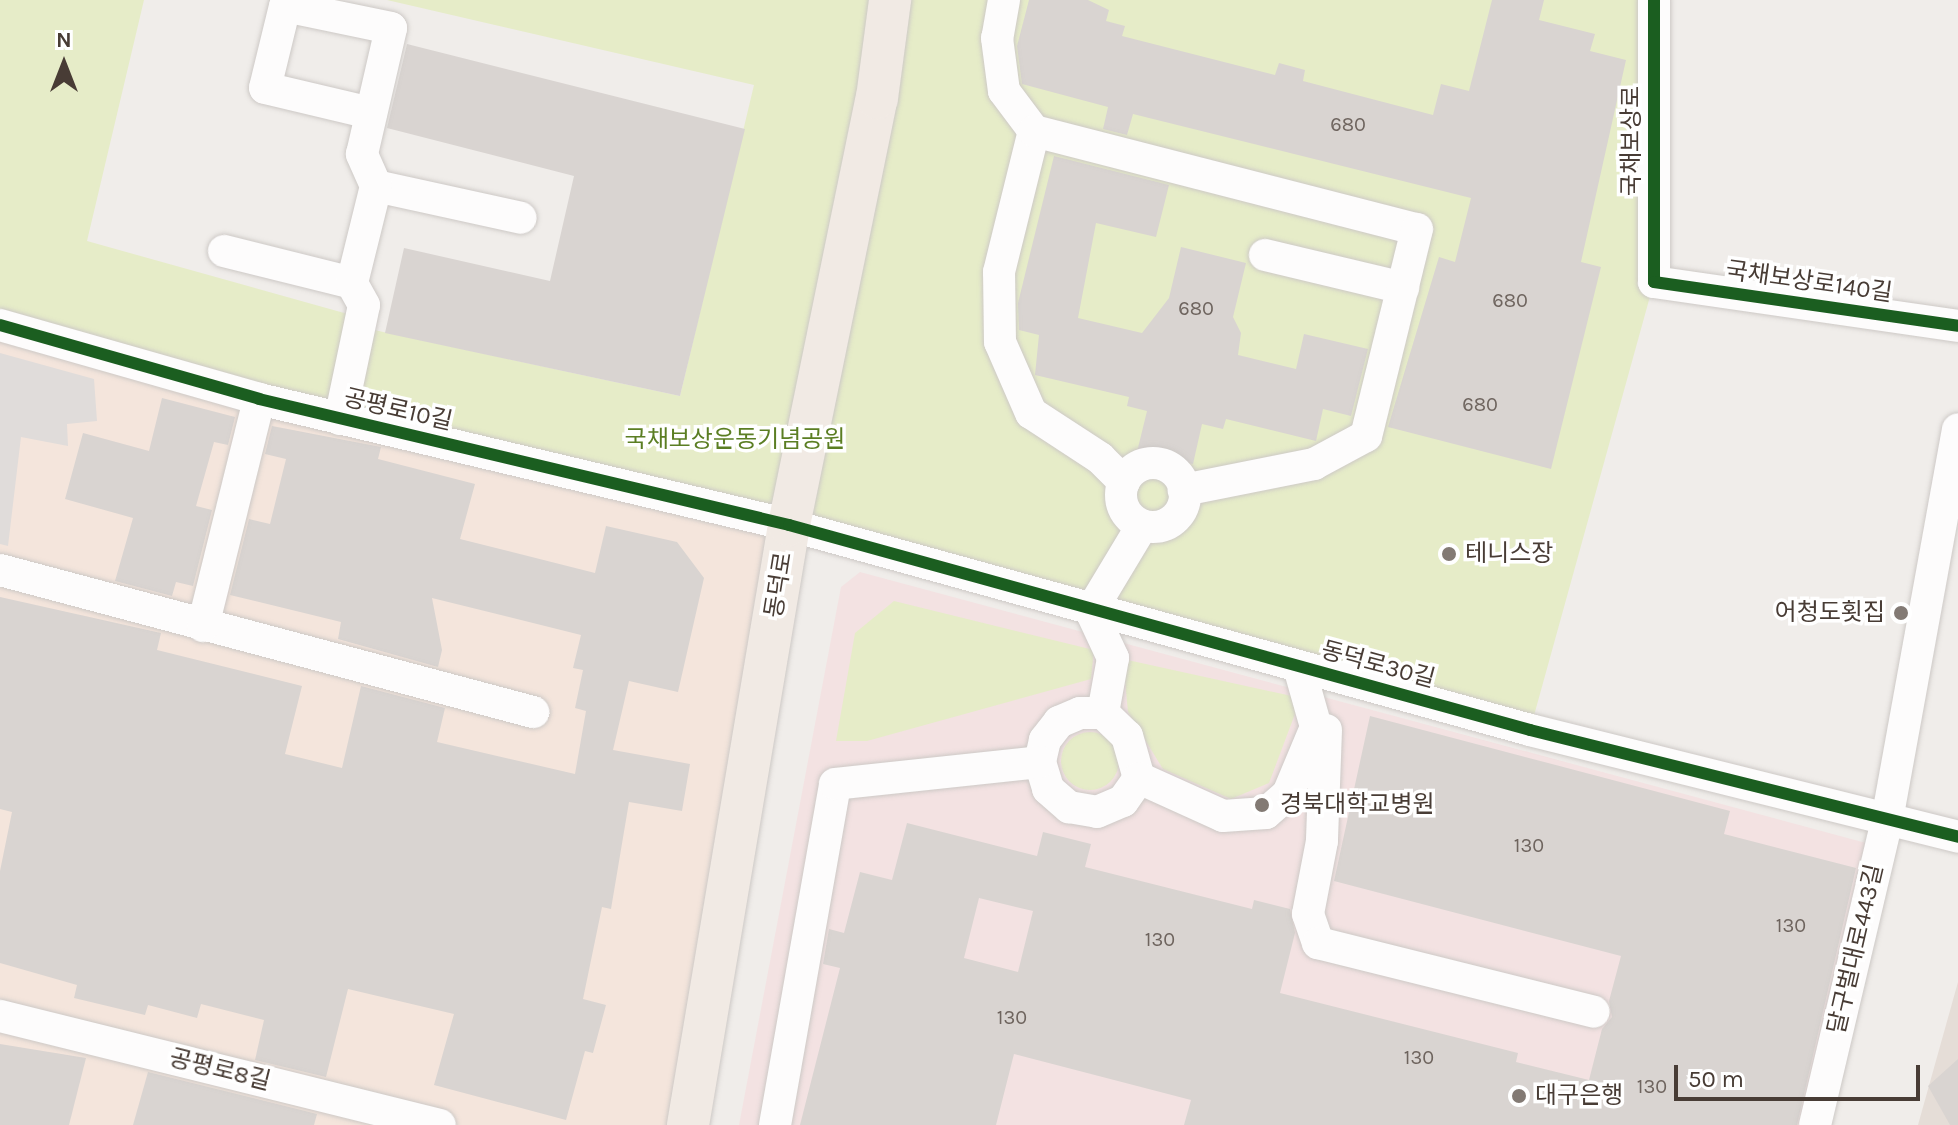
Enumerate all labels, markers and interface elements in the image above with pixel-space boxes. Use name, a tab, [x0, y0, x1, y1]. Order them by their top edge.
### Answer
north arrow	[24, 24, 104, 104]
text: N	[56, 27, 72, 53]
street label: 국채보상로	[1618, 86, 1646, 196]
house number: 680	[1330, 112, 1366, 136]
street label: 국채보상로140길	[1724, 256, 1894, 308]
house number: 680	[1492, 288, 1528, 312]
house number: 680	[1178, 296, 1214, 320]
street label: 공평로10길	[341, 384, 455, 436]
house number: 680	[1462, 392, 1498, 416]
park label: 국채보상운동기념공원	[625, 426, 845, 454]
place label: 테니스장	[1465, 540, 1553, 568]
marker: 테니스장	[1440, 545, 1458, 563]
street label: 동덕로	[760, 550, 798, 620]
place label: 어청도횟집	[1775, 599, 1885, 627]
marker: 어청도횟집	[1892, 604, 1910, 622]
street label: 동덕로30길	[1318, 636, 1438, 694]
place label: 경북대학교병원	[1280, 791, 1435, 819]
marker: 경북대학교병원	[1251, 794, 1273, 816]
house number: 130	[1514, 833, 1544, 857]
street label: 달구벌대로443길	[1822, 861, 1890, 1037]
house number: 130	[1776, 913, 1806, 937]
house number: 130	[1145, 927, 1175, 951]
house number: 130	[997, 1005, 1027, 1029]
street label: 공평로8길	[167, 1044, 273, 1096]
house number: 130	[1404, 1045, 1434, 1069]
scale bar	[1678, 1049, 1924, 1099]
text: 50 m	[1688, 1065, 1744, 1093]
house number: 130	[1637, 1074, 1667, 1098]
place label: 대구은행	[1535, 1082, 1623, 1110]
marker: 대구은행	[1510, 1087, 1528, 1105]

